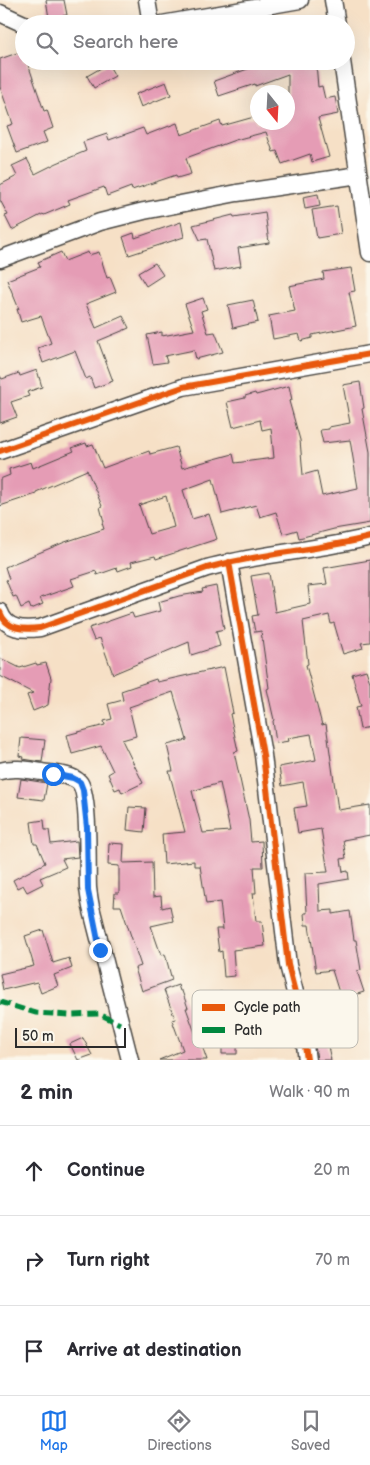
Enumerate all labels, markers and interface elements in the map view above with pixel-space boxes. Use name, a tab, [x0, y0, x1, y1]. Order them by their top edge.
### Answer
search box	[15, 15, 355, 70]
icon: search	[33, 29, 61, 57]
text: Search here	[73, 31, 178, 54]
north arrow	[250, 85, 295, 130]
route start	[42, 763, 65, 786]
route end	[89, 939, 112, 962]
legend	[192, 990, 358, 1048]
text: Cycle path	[234, 999, 301, 1016]
text: Path	[234, 1022, 262, 1039]
scale bar	[15, 1025, 126, 1048]
text: 50 m	[22, 1028, 54, 1045]
text: 2 min	[20, 1080, 73, 1105]
text: Walk · 90 m	[269, 1083, 350, 1102]
icon: ahead	[20, 1157, 48, 1185]
text: Continue	[67, 1159, 145, 1182]
text: 20 m	[314, 1161, 350, 1180]
icon: right	[20, 1247, 48, 1275]
text: Turn right	[67, 1249, 150, 1272]
text: 70 m	[315, 1251, 350, 1270]
icon: arrive	[20, 1337, 48, 1365]
text: Arrive at destination	[67, 1339, 242, 1362]
tab: Map	[40, 1407, 68, 1454]
tab: Directions	[147, 1407, 212, 1454]
tab: Saved	[291, 1407, 330, 1454]

